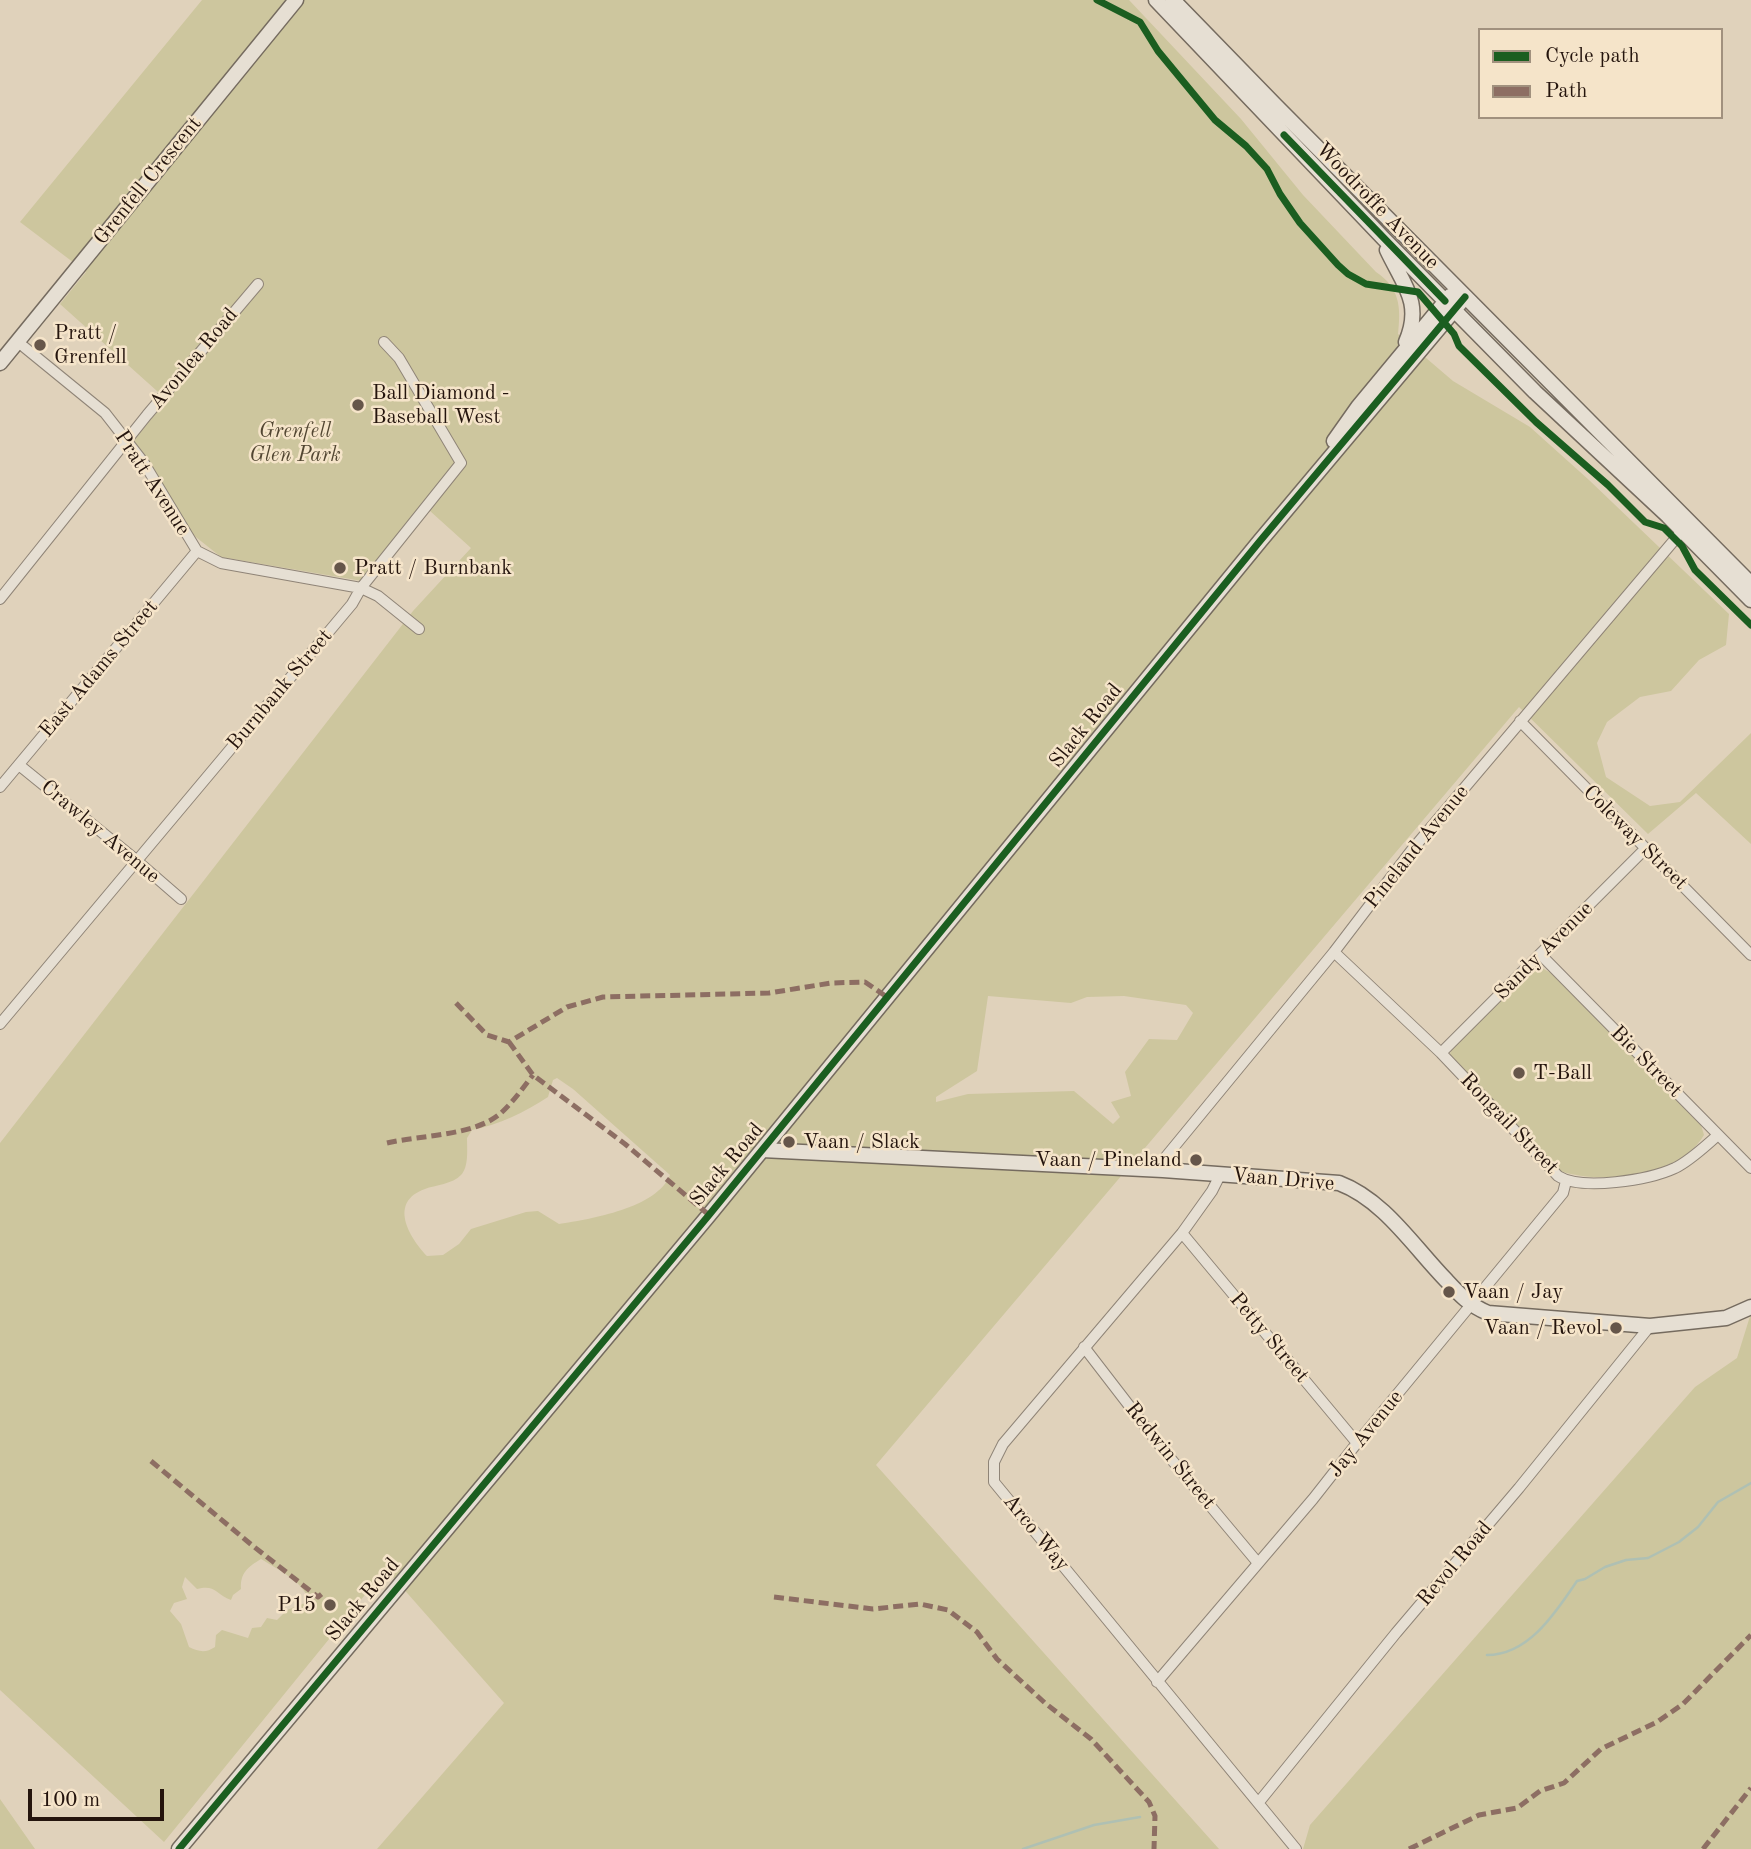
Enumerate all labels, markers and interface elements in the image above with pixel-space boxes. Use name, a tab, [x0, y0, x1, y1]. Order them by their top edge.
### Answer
legend	[1478, 28, 1723, 119]
text: Cycle path	[1545, 46, 1640, 67]
text: Path	[1545, 81, 1588, 102]
street label: Grenfell Crescent	[89, 112, 207, 250]
street label: Woodroffe Avenue	[1310, 137, 1444, 275]
street label: Avonlea Road	[144, 303, 244, 415]
place label: Pratt / Grenfell	[54, 320, 127, 370]
marker: Pratt / Grenfell	[32, 337, 48, 353]
place label: Ball Diamond - Baseball West	[372, 380, 510, 430]
marker: Ball Diamond - Baseball West	[350, 397, 366, 413]
park label: Grenfell Glen Park	[249, 418, 341, 468]
street label: Pratt Avenue	[109, 426, 195, 540]
place label: Pratt / Burnbank	[354, 555, 512, 581]
marker: Pratt / Burnbank	[332, 560, 348, 576]
street label: East Adams Street	[34, 595, 164, 743]
street label: Burnbank Street	[222, 624, 338, 756]
street label: Slack Road	[1044, 679, 1128, 773]
street label: Crawley Avenue	[35, 775, 165, 889]
street label: Pineland Avenue	[1359, 780, 1475, 914]
street label: Coleway Street	[1577, 780, 1693, 896]
street label: Sandy Avenue	[1489, 896, 1599, 1006]
street label: Bie Street	[1605, 1021, 1687, 1103]
place label: T-Ball	[1533, 1060, 1592, 1086]
marker: T-Ball	[1511, 1065, 1527, 1081]
street label: Rongail Street	[1454, 1068, 1564, 1180]
street label: Slack Road	[685, 1118, 769, 1212]
place label: Vaan / Slack	[803, 1129, 920, 1155]
marker: Vaan / Slack	[781, 1134, 797, 1150]
place label: Vaan / Pineland	[1035, 1147, 1182, 1173]
marker: Vaan / Pineland	[1188, 1152, 1204, 1168]
street label: Vaan Drive	[1231, 1163, 1335, 1197]
place label: Vaan / Jay	[1463, 1279, 1563, 1305]
marker: Vaan / Jay	[1441, 1284, 1457, 1300]
street label: Petty Street	[1224, 1288, 1314, 1388]
place label: Vaan / Revol	[1483, 1315, 1602, 1341]
marker: Vaan / Revol	[1608, 1320, 1624, 1336]
street label: Jay Avenue	[1323, 1385, 1409, 1483]
street label: Redwin Street	[1119, 1397, 1221, 1515]
street label: Arco Way	[997, 1489, 1075, 1577]
street label: Revol Road	[1412, 1516, 1498, 1612]
street label: Slack Road	[321, 1553, 405, 1647]
place label: P15	[277, 1592, 316, 1618]
marker: P15	[322, 1597, 338, 1613]
scale bar	[32, 1776, 168, 1820]
text: 100 m	[41, 1790, 100, 1811]

